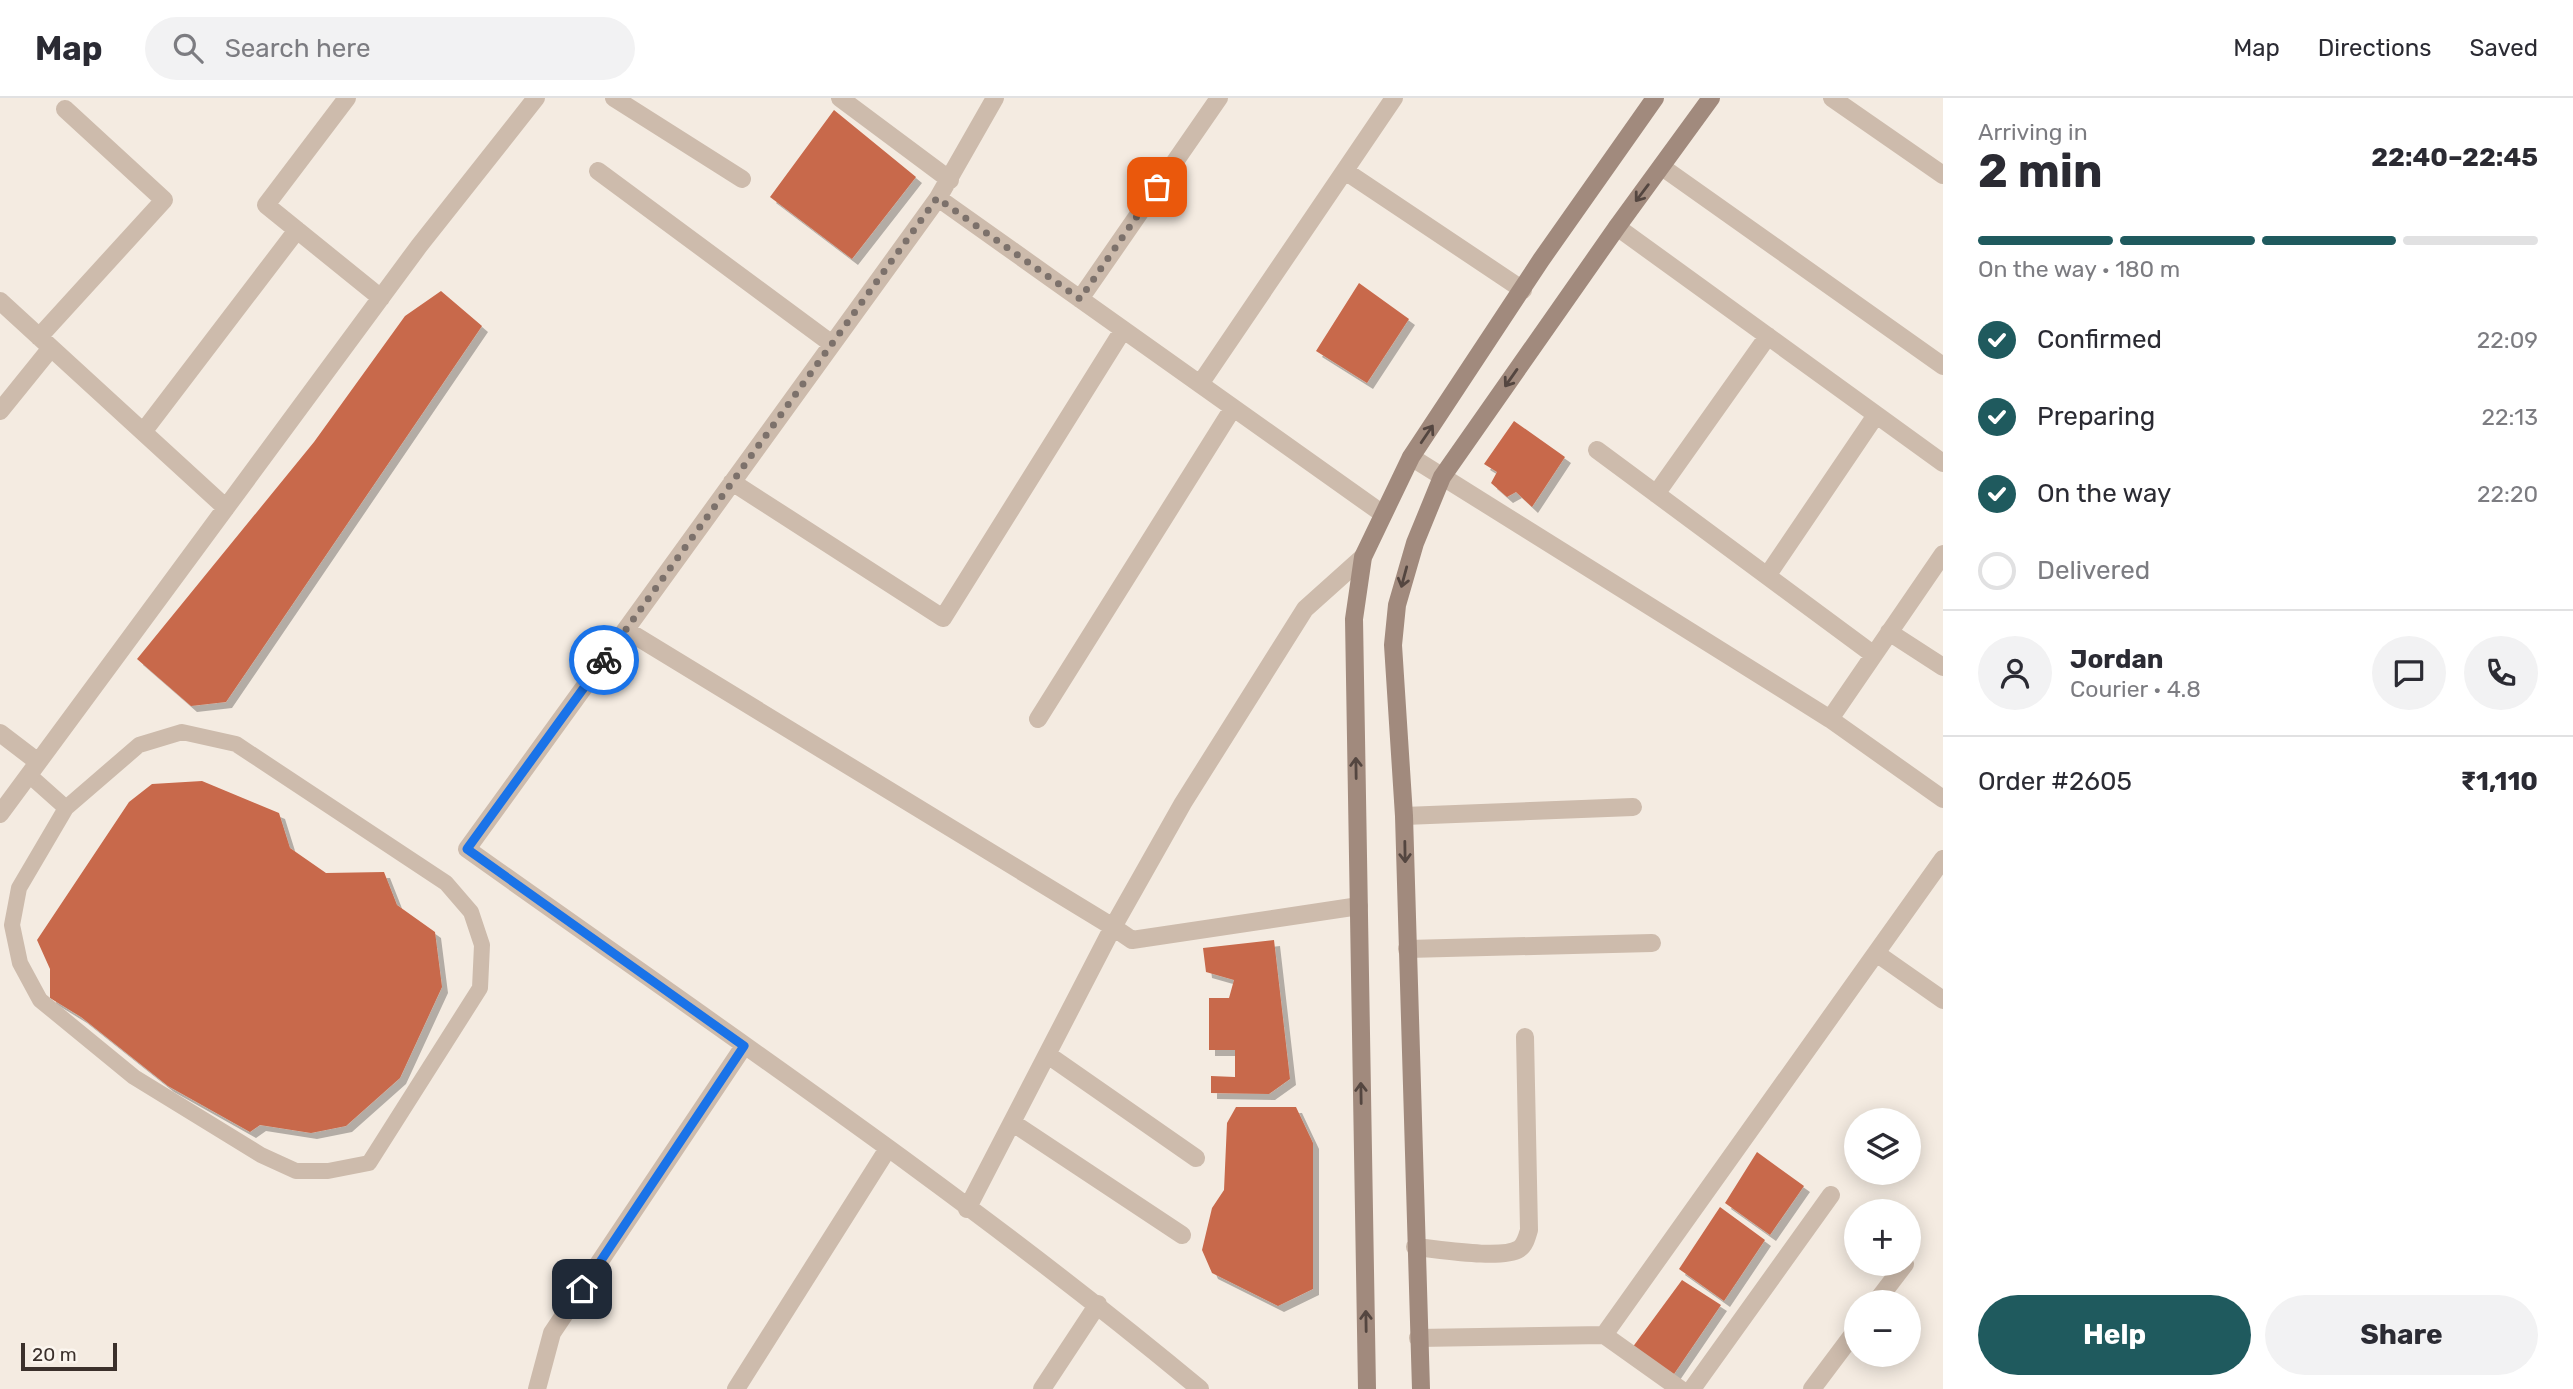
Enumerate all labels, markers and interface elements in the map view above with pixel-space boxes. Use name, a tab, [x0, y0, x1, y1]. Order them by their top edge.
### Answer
search box	[145, 17, 635, 80]
text: Map	[35, 29, 103, 68]
icon: search	[169, 29, 207, 67]
text: Search here	[225, 33, 370, 64]
text: Map	[2233, 34, 2280, 62]
text: Directions	[2318, 34, 2431, 62]
text: Saved	[2469, 34, 2538, 62]
text: Arriving in	[1978, 118, 2088, 146]
text: 22:40–22:45	[2371, 142, 2538, 173]
text: 2 min	[1978, 144, 2103, 199]
pin	[1127, 157, 1187, 217]
icon: bag	[1138, 168, 1176, 206]
one-way arrow	[1635, 183, 1650, 201]
text: On the way · 180 m	[1978, 255, 2180, 283]
icon: check	[1978, 321, 2016, 359]
text: Confirmed	[2037, 324, 2162, 355]
text: 22:09	[2477, 326, 2538, 354]
one-way arrow	[1504, 368, 1518, 388]
icon: check	[1978, 398, 2016, 436]
text: Preparing	[2037, 401, 2155, 432]
text: 22:13	[2481, 403, 2538, 431]
one-way arrow	[1420, 425, 1434, 445]
icon: check	[1978, 475, 2016, 513]
text: On the way	[2037, 478, 2171, 509]
text: 22:20	[2477, 480, 2538, 508]
text: Delivered	[2037, 555, 2150, 586]
one-way arrow	[1397, 566, 1410, 588]
courier	[569, 625, 639, 695]
button: person	[1978, 636, 2052, 710]
button: chat	[2372, 636, 2446, 710]
button: phone	[2464, 636, 2538, 710]
icon: bike	[585, 641, 623, 679]
text: Jordan	[2070, 644, 2163, 675]
text: Courier · 4.8	[2070, 675, 2201, 703]
one-way arrow	[1349, 757, 1363, 780]
text: Order #2605	[1978, 766, 2132, 797]
text: ₹1,110	[2460, 766, 2538, 797]
one-way arrow	[1398, 841, 1411, 864]
one-way arrow	[1355, 1082, 1368, 1105]
map controls	[1844, 1108, 1921, 1367]
button: layers	[1844, 1108, 1921, 1185]
button: +	[1844, 1199, 1921, 1276]
pin	[552, 1259, 612, 1319]
icon: home	[563, 1270, 601, 1308]
button: −	[1844, 1290, 1921, 1367]
button: Help	[1978, 1295, 2251, 1375]
button: Share	[2265, 1295, 2538, 1375]
one-way arrow	[1359, 1310, 1373, 1333]
scale bar	[21, 1340, 117, 1372]
text: 20 m	[32, 1343, 77, 1366]

